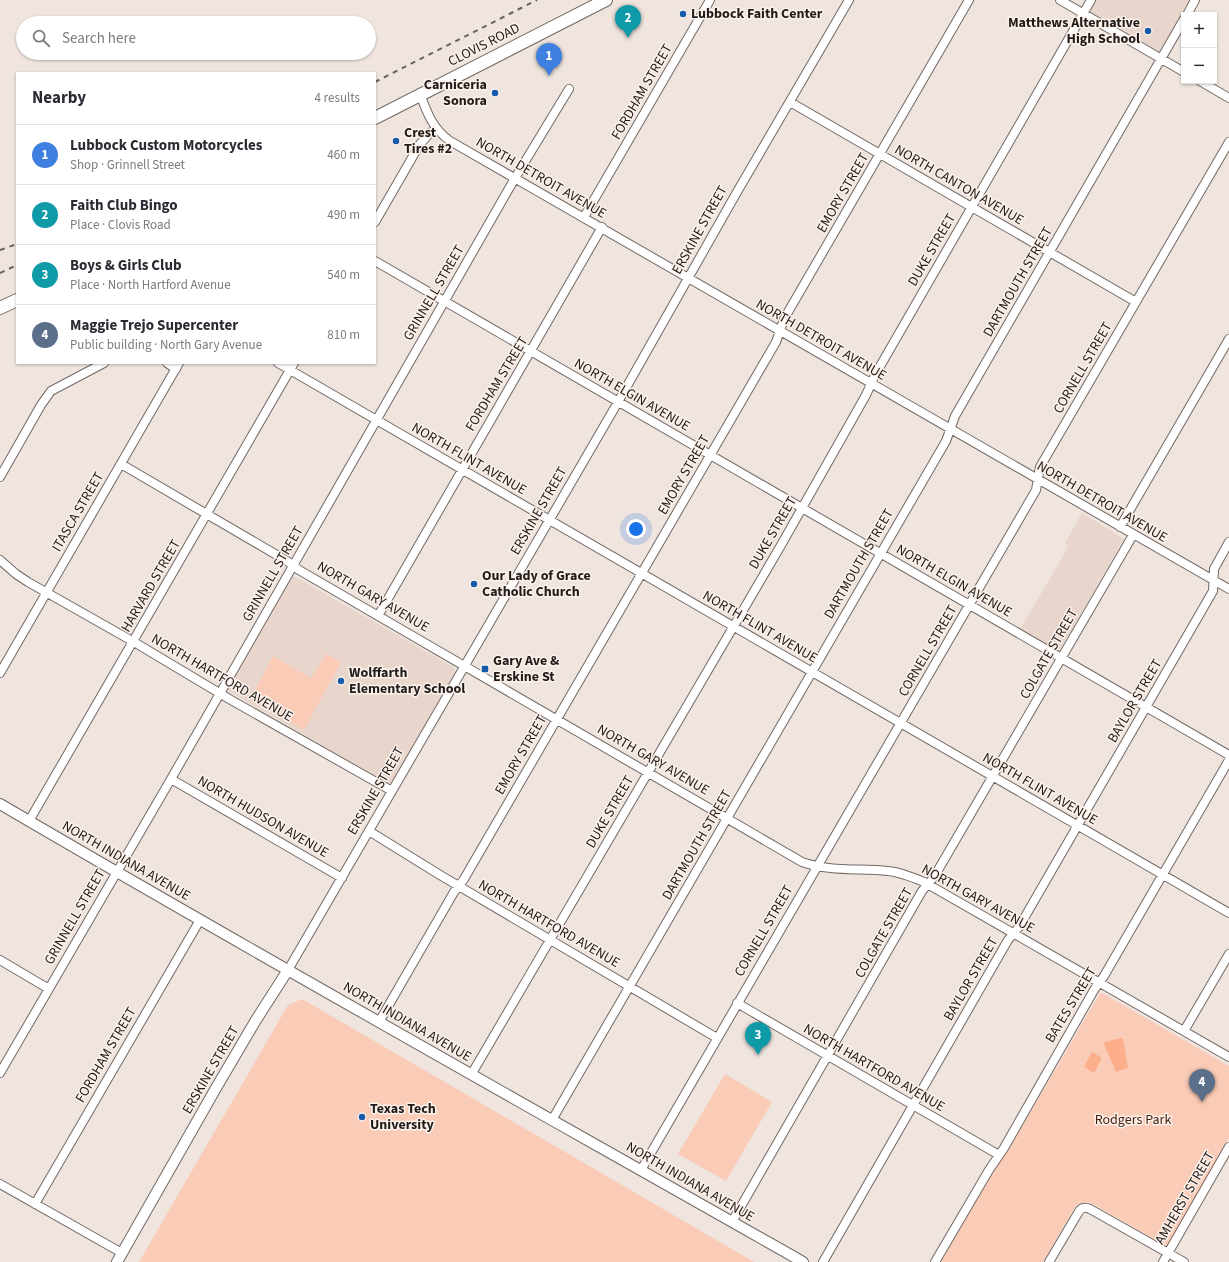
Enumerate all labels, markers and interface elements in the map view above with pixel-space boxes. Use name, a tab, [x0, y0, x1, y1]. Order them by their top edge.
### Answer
place label: Lubbock Faith Center	[691, 4, 823, 24]
pin: 2	[615, 5, 641, 38]
marker: Lubbock Faith Center	[678, 9, 688, 19]
map controls	[1181, 12, 1217, 84]
button: +	[1181, 12, 1217, 48]
place label: Matthews Alternative High School	[1008, 13, 1140, 49]
search box	[16, 16, 376, 60]
street label: CLOVIS ROAD	[445, 18, 523, 72]
marker: Matthews Alternative High School	[1143, 26, 1153, 36]
icon: search	[30, 27, 52, 49]
text: Search here	[62, 28, 136, 49]
street label: FORDHAM STREET	[607, 40, 678, 143]
pin: 1	[536, 43, 562, 76]
button: −	[1181, 48, 1217, 84]
place label: Carniceria Sonora	[424, 75, 487, 111]
text: Nearby	[32, 86, 86, 110]
marker: Carniceria Sonora	[490, 88, 500, 98]
text: 4 results	[315, 89, 360, 107]
place label: Crest Tires #2	[404, 123, 452, 159]
street label: NORTH DETROIT AVENUE	[472, 132, 610, 224]
text: Lubbock Custom Motorcycles	[70, 135, 262, 156]
marker: Crest Tires #2	[391, 136, 401, 146]
street label: NORTH CANTON AVENUE	[891, 140, 1027, 230]
text: 1	[42, 146, 48, 164]
text: 460 m	[327, 146, 360, 164]
street label: EMORY STREET	[812, 149, 874, 237]
text: Shop · Grinnell Street	[70, 156, 185, 174]
street label: ERSKINE STREET	[667, 182, 733, 278]
text: Faith Club Bingo	[70, 195, 178, 216]
text: 2	[42, 206, 48, 224]
text: 490 m	[327, 206, 360, 224]
street label: DUKE STREET	[903, 210, 961, 290]
text: Place · Clovis Road	[70, 216, 171, 234]
street label: DARTMOUTH STREET	[978, 223, 1058, 341]
street label: GRINNELL STREET	[399, 241, 470, 344]
text: Boys & Girls Club	[70, 255, 182, 276]
text: 3	[42, 266, 48, 284]
text: 540 m	[327, 266, 360, 284]
text: Place · North Hartford Avenue	[70, 276, 231, 294]
street label: NORTH DETROIT AVENUE	[752, 294, 890, 386]
text: Maggie Trejo Supercenter	[70, 315, 238, 336]
street label: CORNELL STREET	[1049, 318, 1118, 417]
text: 4	[42, 326, 48, 344]
text: 810 m	[327, 326, 360, 344]
street label: FORDHAM STREET	[461, 332, 533, 435]
text: Public building · North Gary Avenue	[70, 336, 262, 354]
street label: NORTH ELGIN AVENUE	[570, 354, 694, 436]
street label: NORTH FLINT AVENUE	[408, 418, 530, 500]
street label: EMORY STREET	[653, 431, 715, 519]
street label: NORTH DETROIT AVENUE	[1033, 456, 1171, 548]
street label: ERSKINE STREET	[506, 463, 573, 559]
street label: ITASCA STREET	[47, 468, 109, 556]
street label: DUKE STREET	[744, 493, 802, 573]
street label: DARTMOUTH STREET	[819, 505, 899, 623]
your location	[626, 519, 646, 539]
street label: GRINNELL STREET	[238, 522, 309, 625]
street label: HARVARD STREET	[116, 536, 186, 636]
street label: NORTH ELGIN AVENUE	[892, 540, 1016, 622]
street label: NORTH GARY AVENUE	[313, 557, 433, 637]
place label: Our Lady of Grace Catholic Church	[482, 566, 591, 602]
marker: Our Lady of Grace Catholic Church	[469, 579, 479, 589]
street label: NORTH FLINT AVENUE	[699, 586, 821, 668]
street label: CORNELL STREET	[894, 601, 963, 700]
street label: COLGATE STREET	[1015, 605, 1083, 703]
street label: NORTH HARTFORD AVENUE	[148, 629, 296, 727]
place label: Gary Ave & Erskine St	[493, 651, 560, 687]
street label: BAYLOR STREET	[1103, 655, 1167, 747]
place label: Wolffarth Elementary School	[349, 663, 465, 699]
marker: Gary Ave & Erskine St	[480, 664, 490, 674]
marker: Wolffarth Elementary School	[336, 676, 346, 686]
street label: EMORY STREET	[490, 711, 552, 799]
street label: NORTH GARY AVENUE	[593, 720, 713, 800]
street label: ERSKINE STREET	[343, 743, 410, 839]
street label: NORTH FLINT AVENUE	[979, 748, 1101, 830]
street label: NORTH HUDSON AVENUE	[194, 771, 332, 863]
street label: DUKE STREET	[581, 772, 639, 852]
street label: DARTMOUTH STREET	[657, 786, 737, 904]
street label: NORTH INDIANA AVENUE	[58, 816, 194, 906]
street label: NORTH GARY AVENUE	[918, 860, 1038, 938]
street label: GRINNELL STREET	[40, 865, 111, 968]
street label: NORTH HARTFORD AVENUE	[475, 875, 623, 973]
street label: CORNELL STREET	[730, 881, 799, 980]
street label: COLGATE STREET	[850, 884, 918, 982]
street label: BAYLOR STREET	[939, 933, 1003, 1025]
street label: BATES STREET	[1040, 963, 1102, 1047]
street label: NORTH INDIANA AVENUE	[339, 977, 475, 1067]
street label: FORDHAM STREET	[71, 1003, 142, 1106]
street label: NORTH HARTFORD AVENUE	[800, 1019, 948, 1117]
street label: ERSKINE STREET	[178, 1022, 245, 1118]
pin: 3	[745, 1022, 771, 1055]
pin: 4	[1189, 1069, 1215, 1102]
place label: Texas Tech University	[370, 1099, 436, 1135]
park label: Rodgers Park	[1095, 1110, 1171, 1130]
marker: Texas Tech University	[357, 1112, 367, 1122]
street label: NORTH INDIANA AVENUE	[622, 1137, 758, 1227]
street label: AMHERST STREET	[1150, 1147, 1220, 1248]

